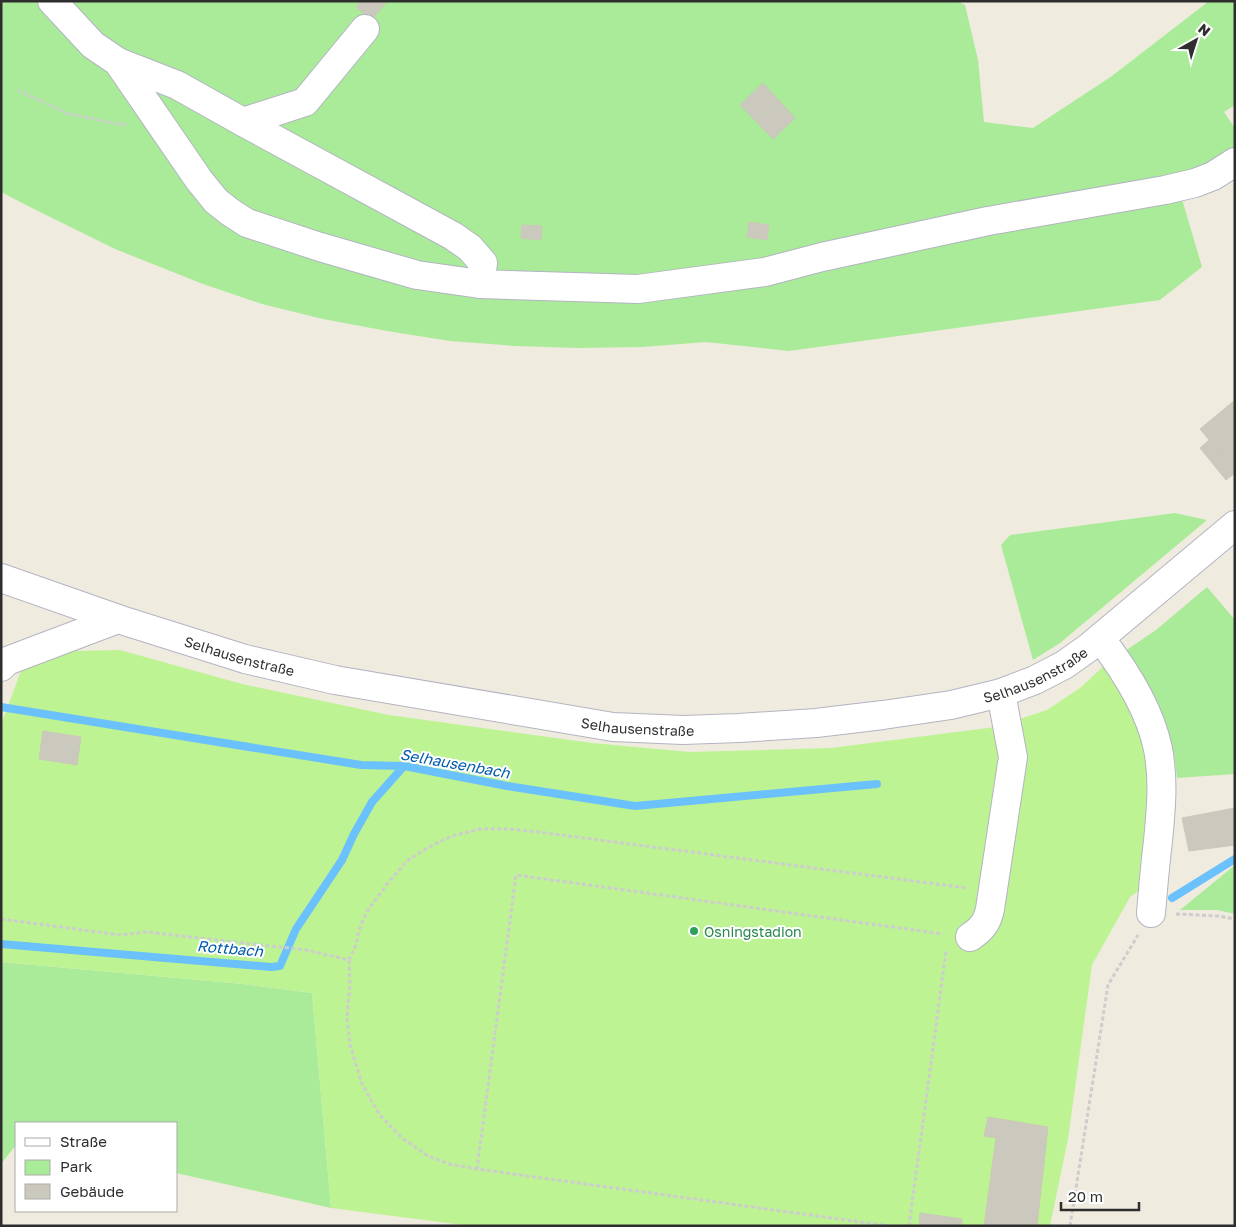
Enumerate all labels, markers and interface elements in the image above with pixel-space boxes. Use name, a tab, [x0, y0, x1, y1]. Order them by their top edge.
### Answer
north arrow	[1171, 15, 1221, 65]
text: N	[1195, 20, 1214, 39]
street label: Selhausenstraße	[183, 632, 296, 679]
street label: Selhausenstraße	[981, 643, 1090, 705]
street label: Selhausenstraße	[580, 713, 694, 739]
water label: Selhausenbach	[399, 745, 512, 782]
place label: Osningstadion	[704, 923, 802, 940]
marker: Osningstadion	[688, 925, 700, 937]
water label: Rottbach	[196, 936, 264, 960]
legend	[15, 1122, 178, 1212]
text: Straße	[60, 1132, 107, 1150]
text: Park	[60, 1157, 93, 1175]
scale bar	[1061, 1180, 1138, 1212]
text: Gebäude	[60, 1182, 124, 1200]
text: 20 m	[1068, 1187, 1103, 1205]

